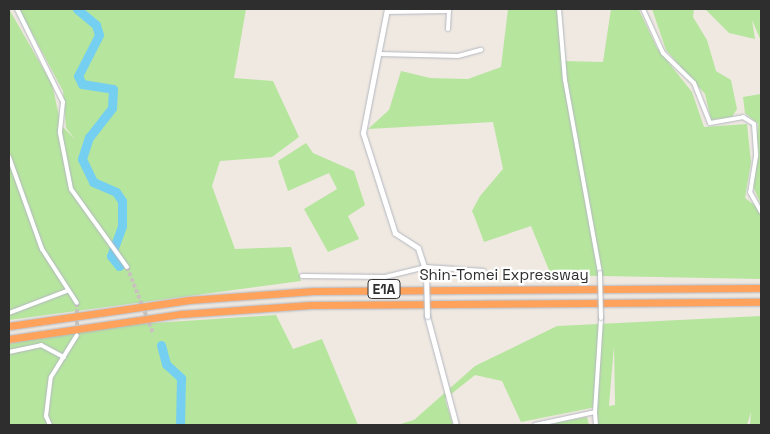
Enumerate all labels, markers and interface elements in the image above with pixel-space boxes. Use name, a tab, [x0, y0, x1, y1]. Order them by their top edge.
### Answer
street label: Shin-Tomei Expressway	[419, 266, 589, 284]
road number: E1A	[366, 278, 402, 300]

